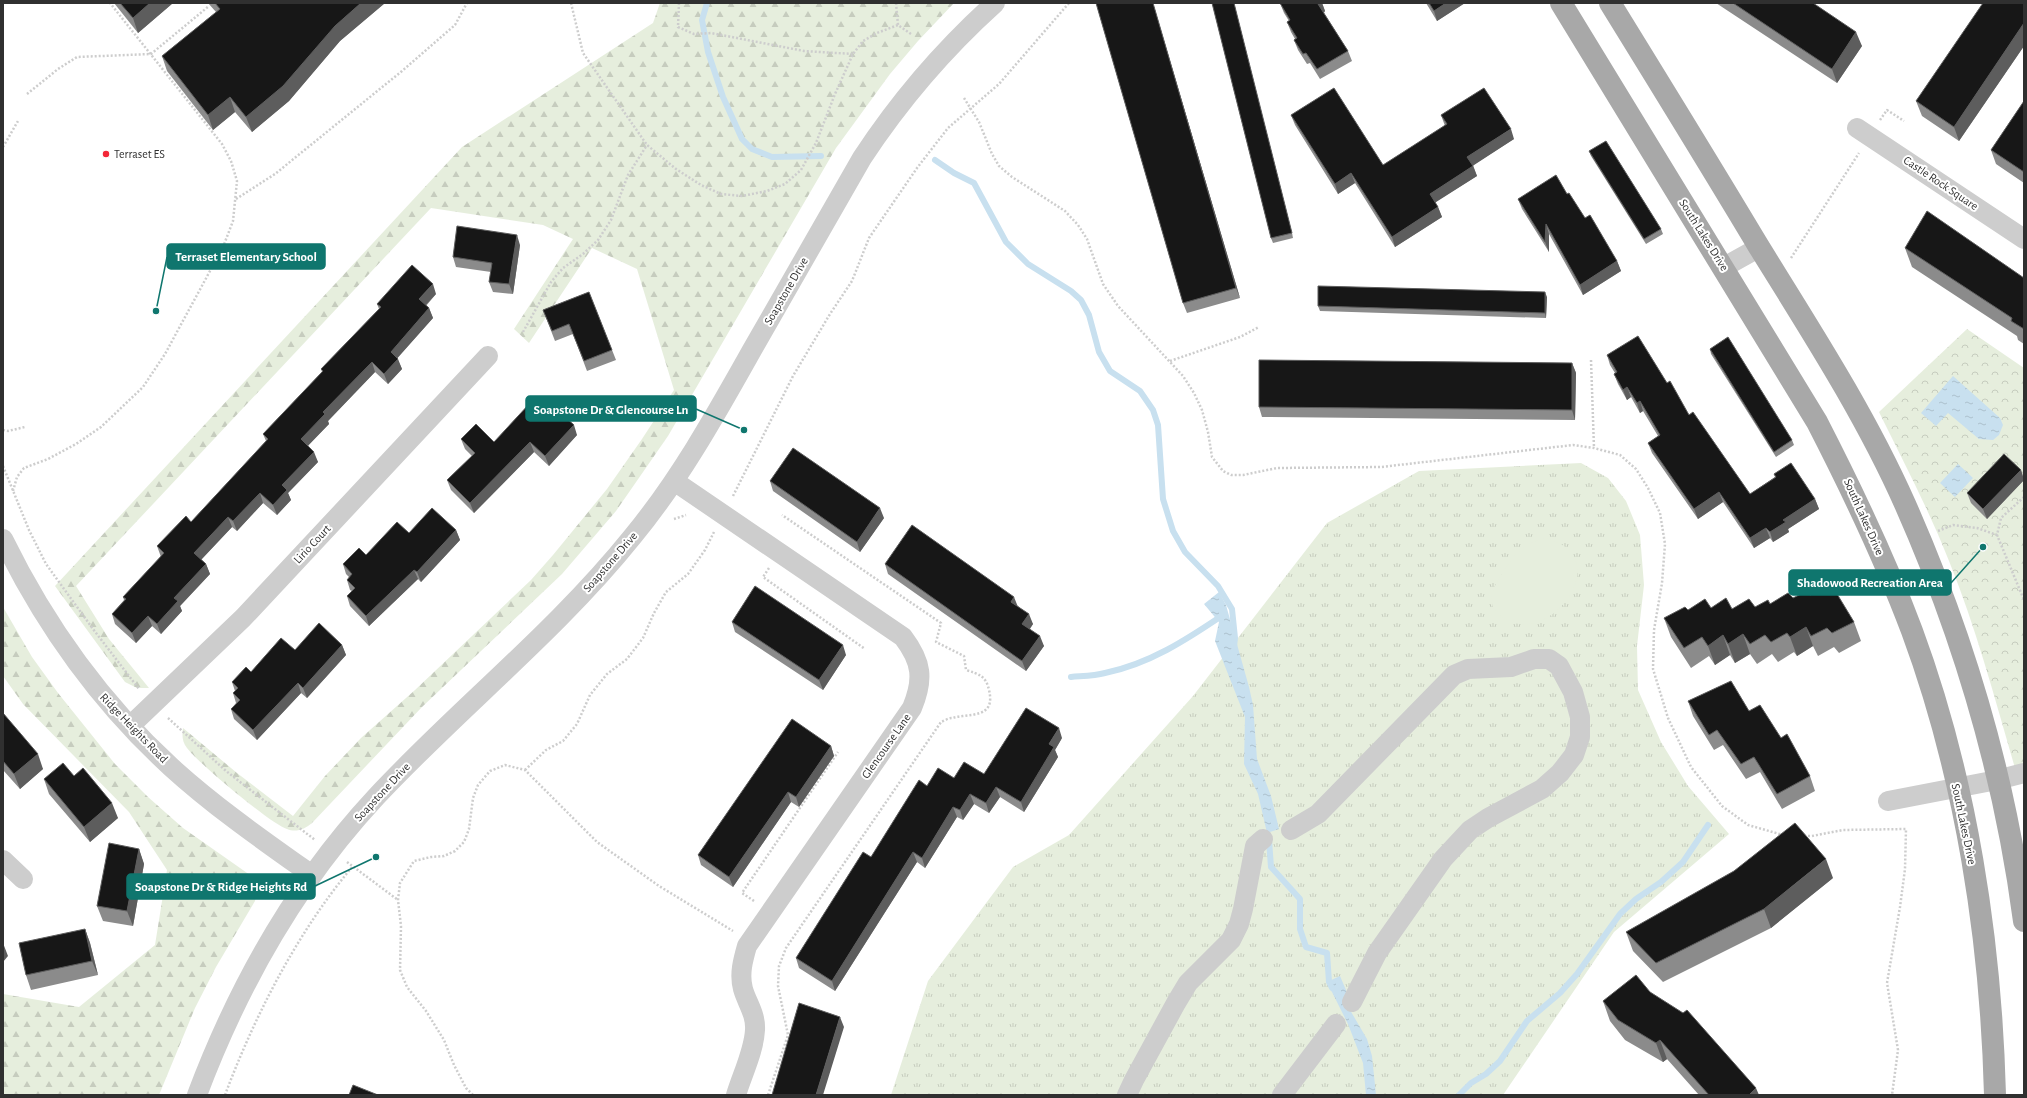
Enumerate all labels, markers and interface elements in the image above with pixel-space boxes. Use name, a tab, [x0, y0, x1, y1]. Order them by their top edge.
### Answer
place label: Terraset ES	[114, 148, 165, 160]
marker: Terraset ES	[101, 149, 111, 159]
street label: Castle Rock Square	[1901, 154, 1981, 212]
street label: South Lakes Drive	[1677, 197, 1731, 273]
callout: Terraset Elementary School	[167, 244, 325, 269]
text: Terraset Elementary School	[175, 251, 317, 264]
street label: Soapstone Drive	[762, 255, 810, 327]
callout: Soapstone Dr & Glencourse Ln	[526, 396, 696, 421]
text: Soapstone Dr & Glencourse Ln	[534, 404, 689, 417]
street label: South Lakes Drive	[1842, 477, 1886, 557]
street label: Lirio Court	[291, 522, 333, 566]
street label: Soapstone Drive	[581, 530, 639, 594]
callout: Shadowood Recreation Area	[1789, 570, 1951, 595]
text: Shadowood Recreation Area	[1797, 577, 1943, 590]
street label: Ridge Heights Road	[98, 691, 170, 765]
street label: Glencourse Lane	[859, 711, 913, 781]
street label: Soapstone Drive	[352, 760, 412, 824]
street label: South Lakes Drive	[1950, 783, 1978, 865]
callout: Soapstone Dr & Ridge Heights Rd	[127, 874, 315, 899]
text: Soapstone Dr & Ridge Heights Rd	[135, 881, 307, 894]

